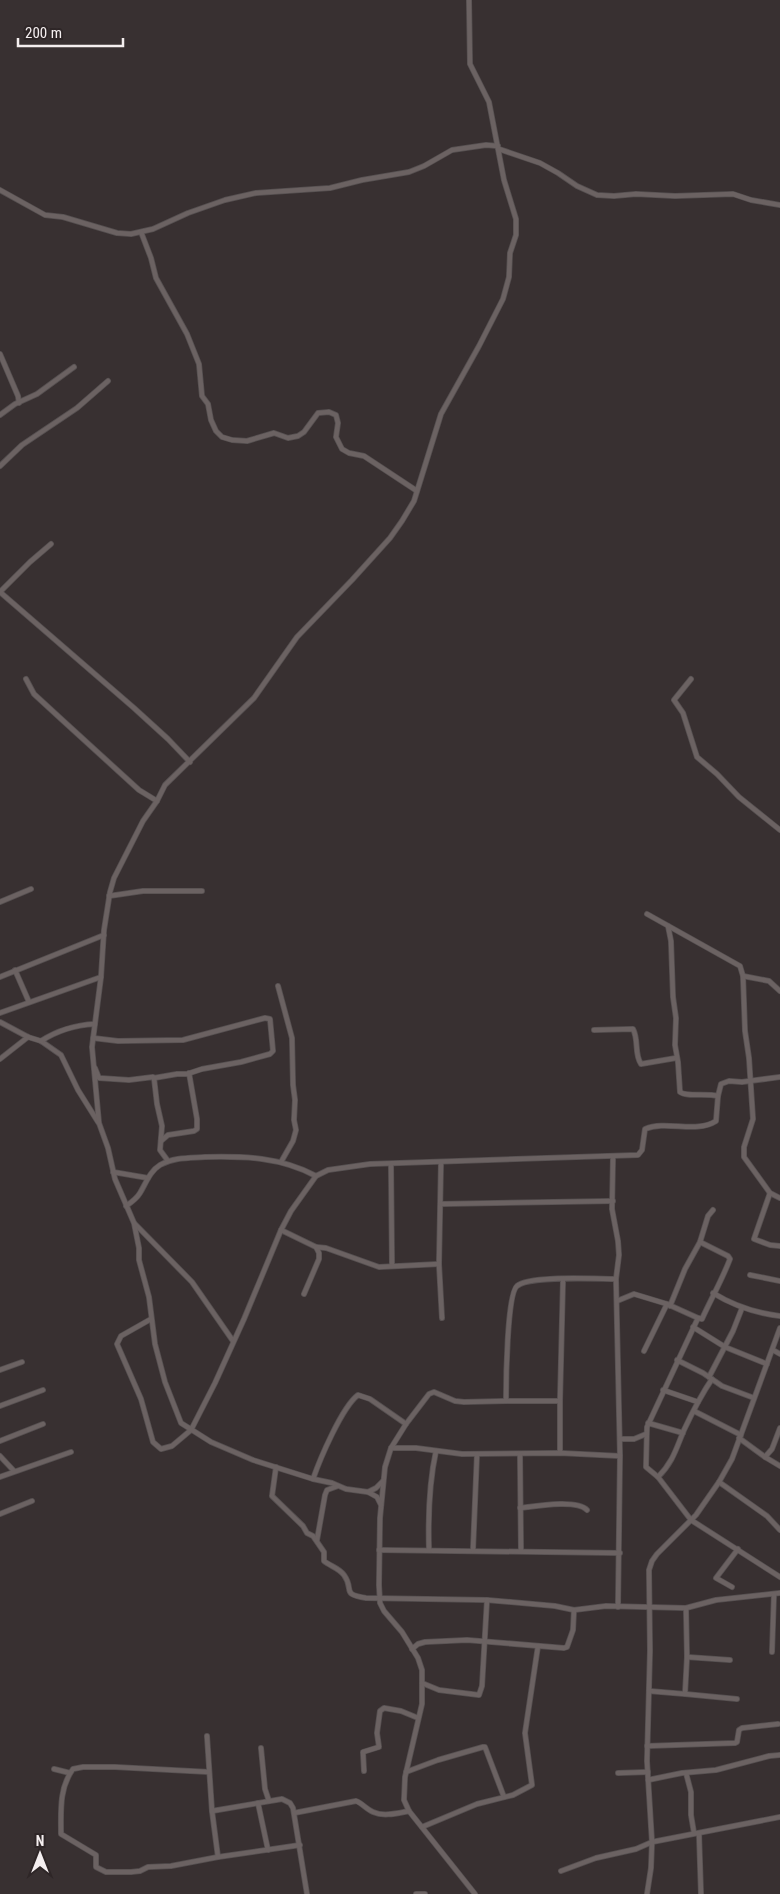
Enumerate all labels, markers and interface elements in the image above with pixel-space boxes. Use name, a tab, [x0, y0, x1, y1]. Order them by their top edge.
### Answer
scale bar	[18, 15, 122, 47]
text: 200 m	[25, 24, 62, 42]
north arrow	[15, 1829, 65, 1879]
text: N	[36, 1833, 44, 1849]

